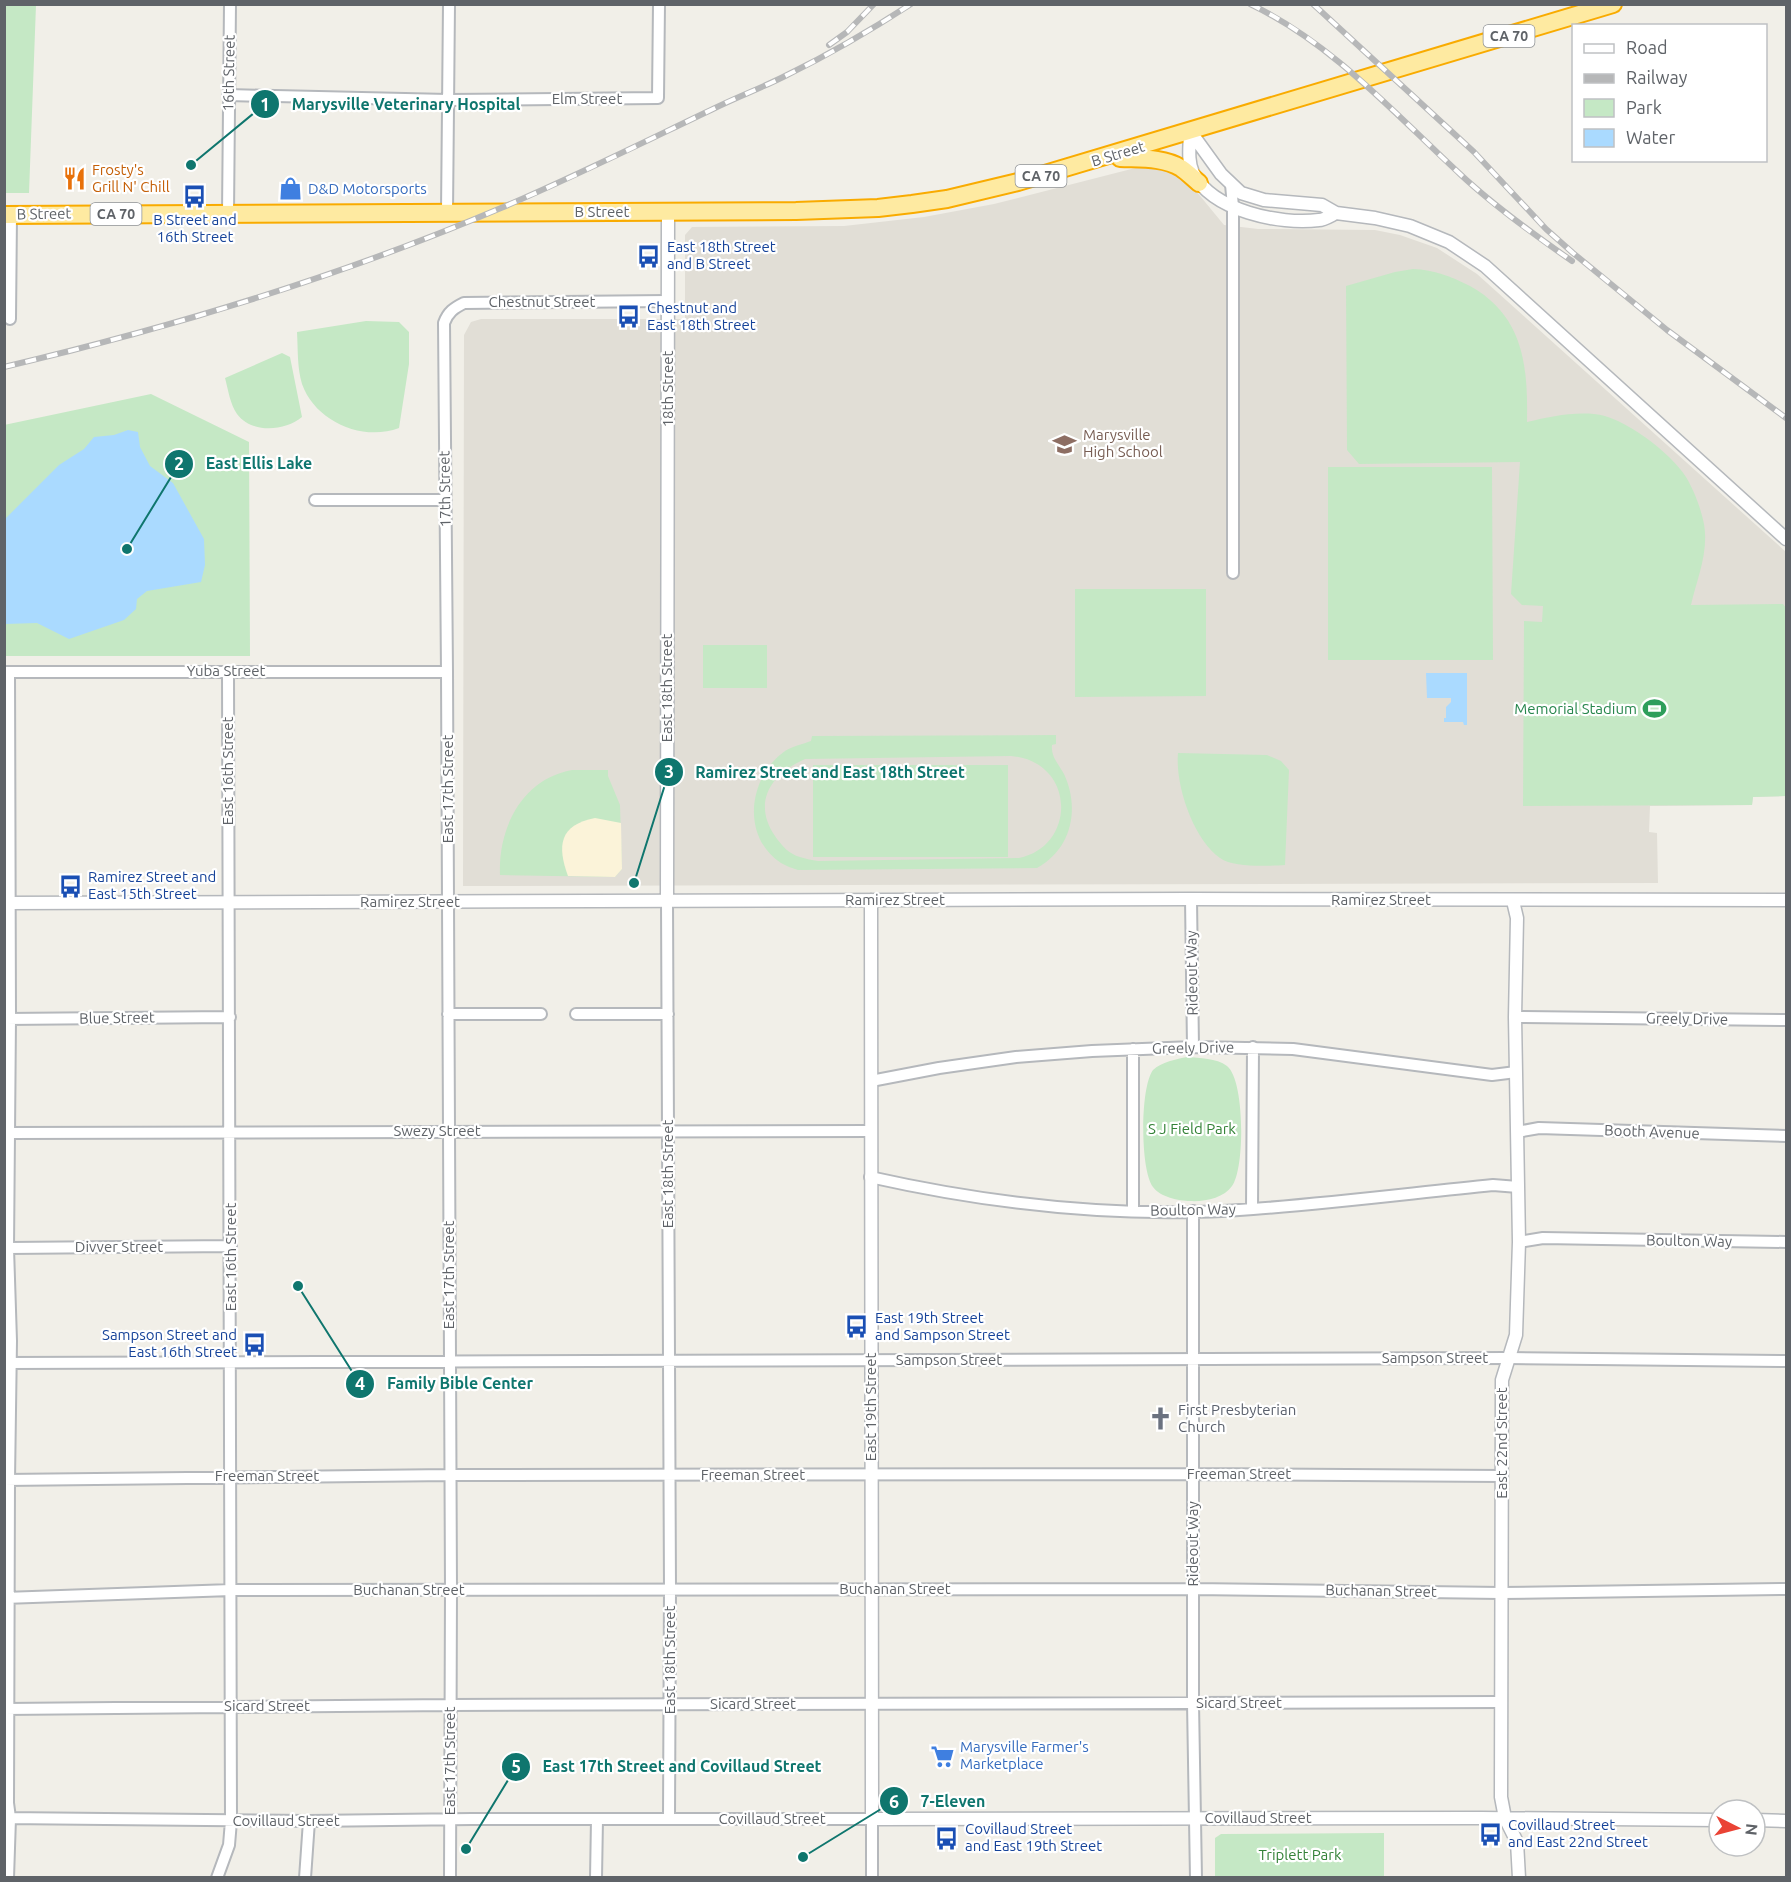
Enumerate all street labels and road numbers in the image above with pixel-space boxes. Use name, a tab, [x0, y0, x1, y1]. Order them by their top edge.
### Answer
road number: CA 70	[1484, 25, 1534, 47]
street label: 16th Street	[219, 34, 238, 111]
street label: Elm Street	[552, 90, 622, 107]
street label: B Street	[1089, 137, 1147, 170]
road number: CA 70	[1016, 165, 1066, 187]
road number: CA 70	[90, 203, 142, 225]
street label: B Street	[575, 203, 630, 220]
street label: B Street	[16, 205, 72, 222]
street label: Chestnut Street	[489, 293, 595, 310]
street label: 18th Street	[659, 351, 676, 427]
street label: 17th Street	[435, 450, 454, 528]
street label: East 18th Street	[658, 634, 675, 742]
street label: Yuba Street	[187, 662, 265, 679]
street label: East 16th Street	[219, 717, 236, 825]
street label: East 17th Street	[439, 735, 456, 843]
street label: Ramirez Street	[845, 891, 945, 908]
street label: Ramirez Street	[1331, 891, 1431, 908]
street label: Ramirez Street	[360, 893, 460, 910]
street label: Rideout Way	[1182, 930, 1201, 1016]
street label: Blue Street	[79, 1008, 155, 1027]
street label: Greely Drive	[1646, 1009, 1728, 1028]
street label: Greely Drive	[1152, 1038, 1234, 1057]
street label: East 18th Street	[659, 1120, 676, 1228]
street label: Booth Avenue	[1604, 1121, 1700, 1142]
street label: Swezy Street	[393, 1122, 481, 1139]
street label: Boulton Way	[1150, 1200, 1236, 1219]
street label: East 16th Street	[222, 1203, 239, 1311]
street label: East 17th Street	[440, 1221, 457, 1329]
street label: Boulton Way	[1646, 1231, 1732, 1250]
street label: Divver Street	[75, 1238, 163, 1255]
street label: Sampson Street	[1382, 1349, 1488, 1366]
street label: Sampson Street	[896, 1351, 1002, 1368]
street label: East 19th Street	[862, 1353, 879, 1461]
street label: East 22nd Street	[1493, 1387, 1510, 1499]
street label: Freeman Street	[1187, 1465, 1291, 1482]
street label: Freeman Street	[701, 1466, 805, 1483]
street label: Freeman Street	[215, 1467, 319, 1484]
street label: Rideout Way	[1184, 1501, 1201, 1587]
street label: Buchanan Street	[839, 1580, 951, 1597]
street label: Buchanan Street	[353, 1581, 465, 1598]
street label: Buchanan Street	[1325, 1581, 1437, 1600]
street label: East 18th Street	[661, 1606, 678, 1714]
street label: Sicard Street	[1196, 1694, 1282, 1711]
street label: Sicard Street	[710, 1695, 796, 1712]
street label: Sicard Street	[224, 1697, 310, 1714]
street label: East 17th Street	[441, 1707, 458, 1815]
street label: Covillaud Street	[1204, 1809, 1312, 1826]
street label: Covillaud Street	[718, 1810, 826, 1827]
street label: Covillaud Street	[232, 1812, 340, 1829]

